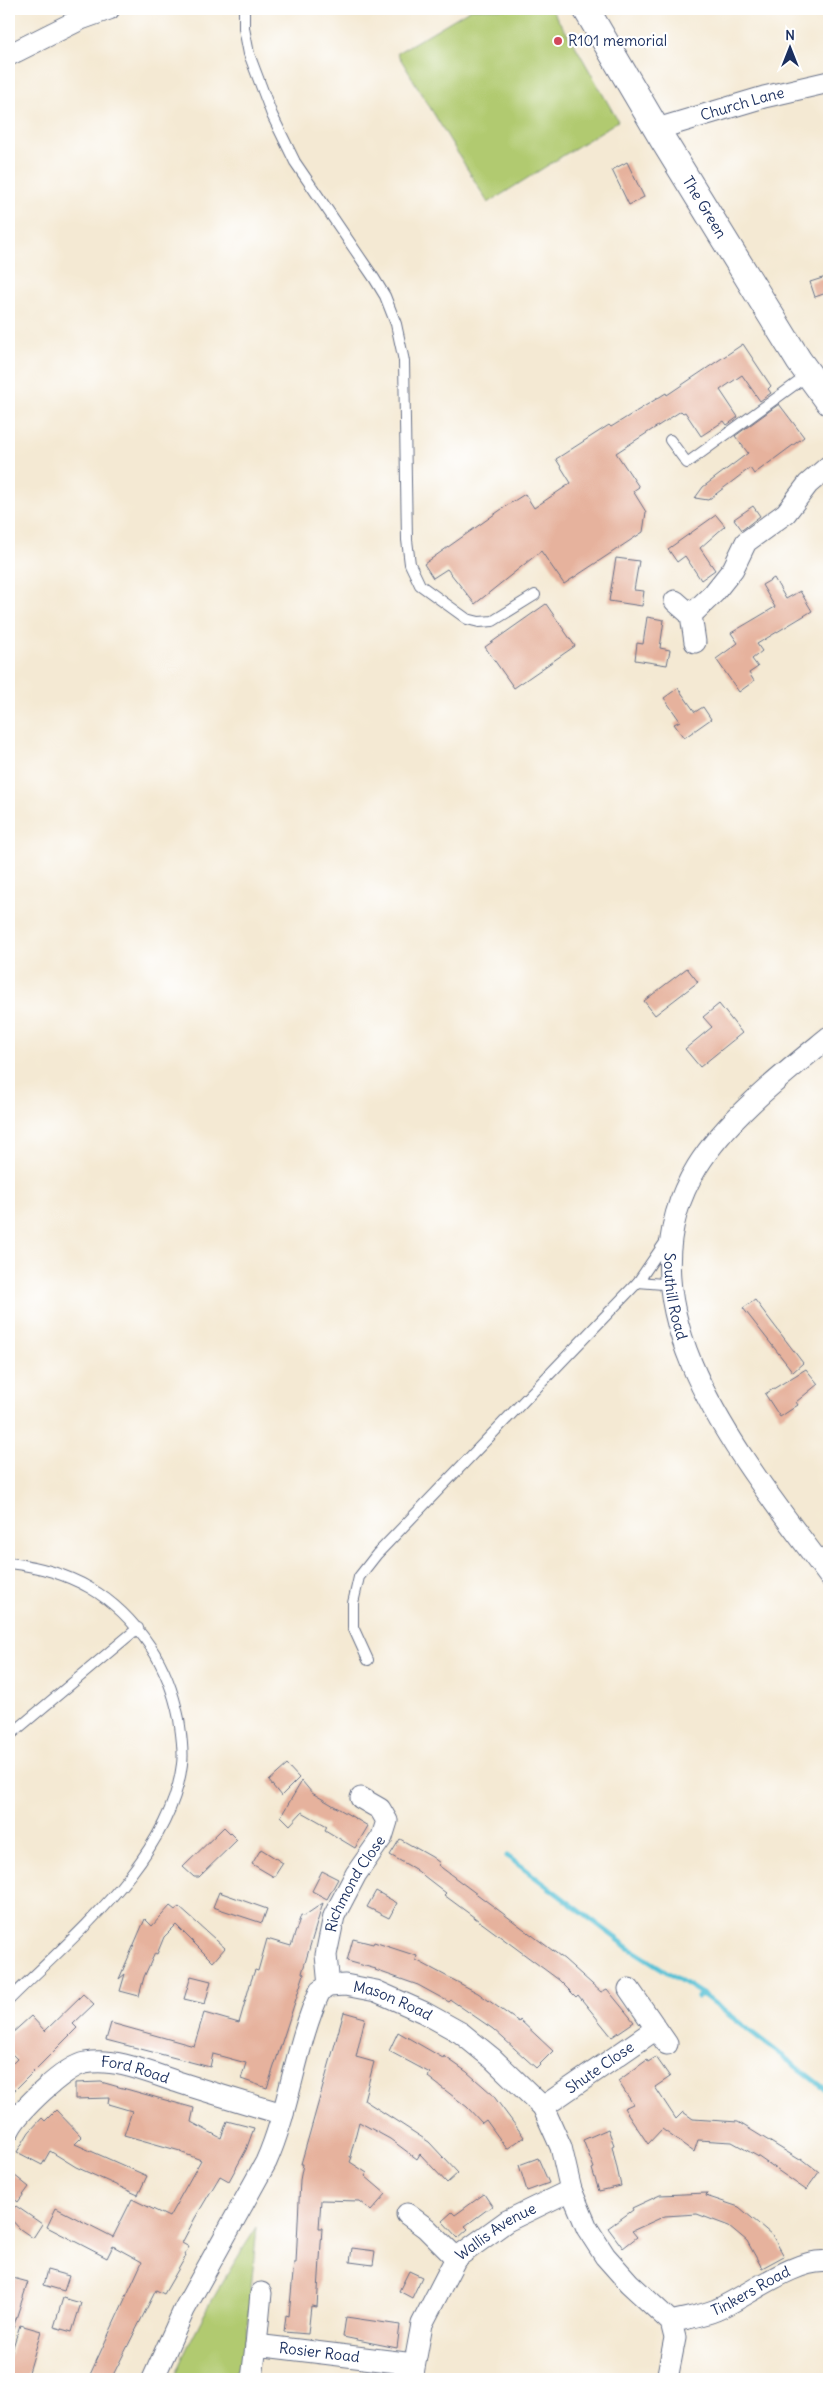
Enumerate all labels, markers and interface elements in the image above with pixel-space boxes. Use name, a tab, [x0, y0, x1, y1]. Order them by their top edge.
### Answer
north arrow	[766, 22, 816, 72]
text: N	[785, 26, 795, 44]
place label: R101 memorial	[568, 31, 667, 50]
marker: R101 memorial	[552, 35, 564, 47]
street label: Church Lane	[698, 83, 786, 125]
street label: The Green	[679, 172, 731, 242]
street label: Southill Road	[660, 1252, 692, 1342]
street label: Richmond Close	[321, 1832, 389, 1934]
street label: Mason Road	[352, 1977, 436, 2024]
street label: Shute Close	[562, 2037, 637, 2098]
street label: Ford Road	[100, 2052, 172, 2088]
street label: Wallis Avenue	[451, 2198, 539, 2264]
street label: Tinkers Road	[708, 2261, 793, 2320]
street label: Rosier Road	[278, 2338, 361, 2366]

